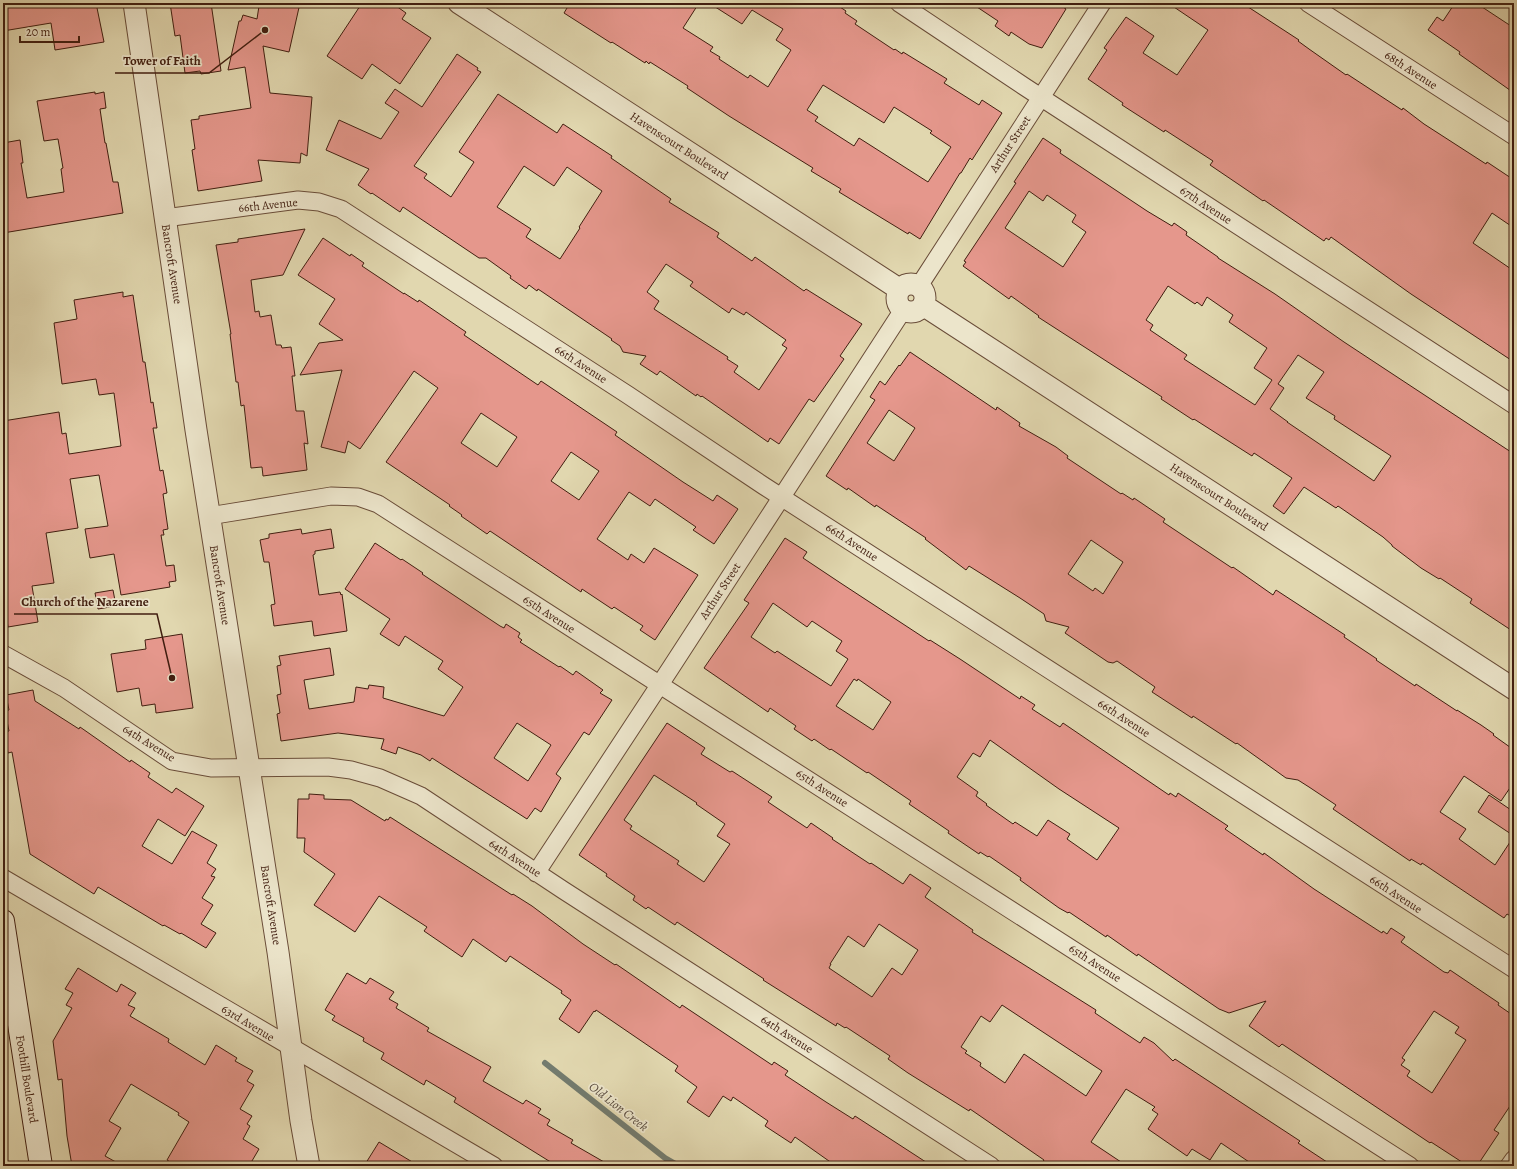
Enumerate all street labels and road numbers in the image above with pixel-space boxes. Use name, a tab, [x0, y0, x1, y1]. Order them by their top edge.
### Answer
street label: 68th Avenue	[1382, 47, 1440, 93]
street label: Havenscourt Boulevard	[627, 108, 732, 184]
street label: Arthur Street	[985, 112, 1034, 176]
street label: 67th Avenue	[1177, 182, 1235, 228]
street label: 66th Avenue	[238, 194, 298, 216]
street label: Bancroft Avenue	[158, 223, 186, 305]
street label: 66th Avenue	[552, 341, 610, 387]
street label: Havenscourt Boulevard	[1167, 459, 1272, 535]
street label: 66th Avenue	[823, 519, 881, 565]
street label: Bancroft Avenue	[206, 544, 234, 626]
street label: Arthur Street	[695, 559, 744, 623]
street label: 65th Avenue	[520, 591, 578, 637]
street label: 66th Avenue	[1095, 695, 1153, 741]
street label: 64th Avenue	[120, 720, 178, 766]
street label: 65th Avenue	[793, 765, 851, 811]
street label: 64th Avenue	[486, 835, 544, 881]
street label: Bancroft Avenue	[257, 864, 285, 946]
street label: 66th Avenue	[1367, 871, 1425, 917]
street label: 65th Avenue	[1066, 940, 1124, 986]
street label: 63rd Avenue	[218, 1001, 278, 1045]
street label: 64th Avenue	[758, 1011, 816, 1057]
street label: Foothill Boulevard	[12, 1034, 42, 1125]

